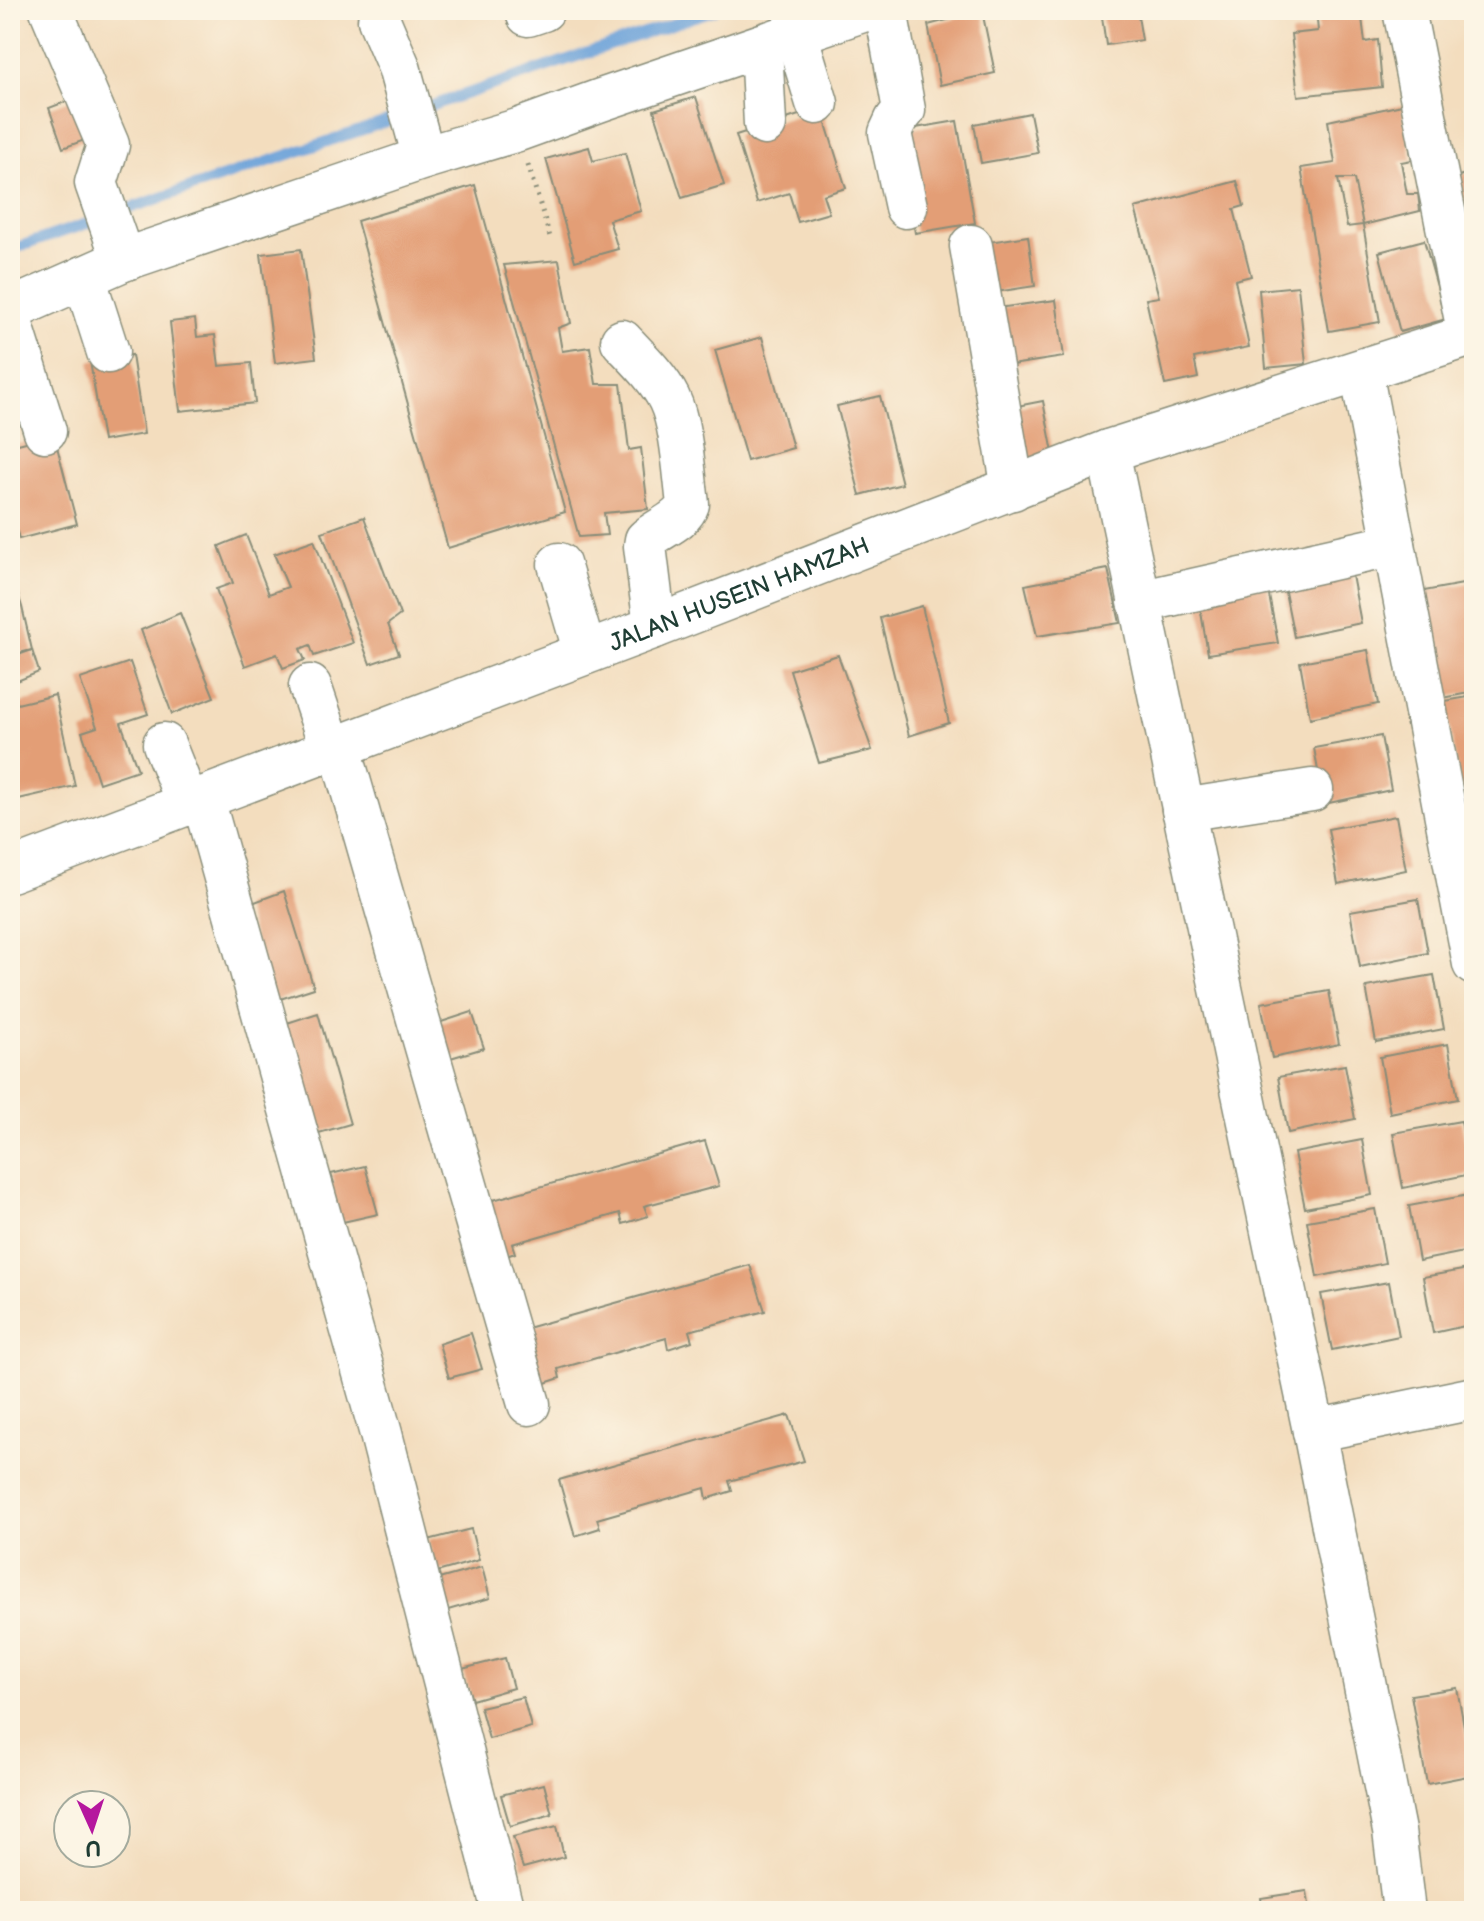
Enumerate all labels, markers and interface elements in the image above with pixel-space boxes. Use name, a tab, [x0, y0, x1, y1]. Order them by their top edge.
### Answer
street label: JALAN HUSEIN HAMZAH	[605, 531, 873, 658]
north arrow	[52, 1789, 132, 1869]
text: U	[84, 1834, 101, 1861]

